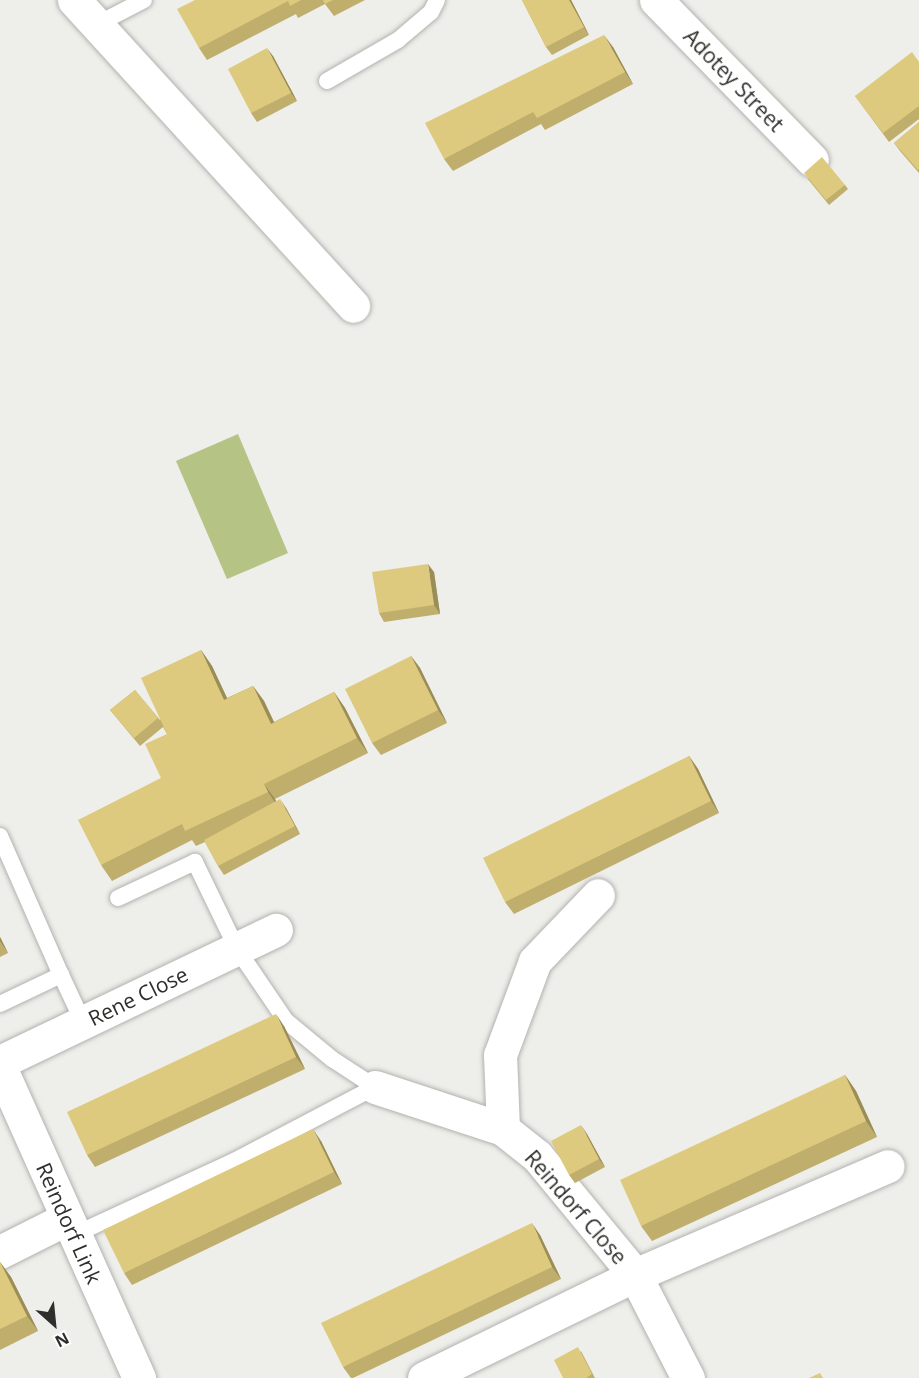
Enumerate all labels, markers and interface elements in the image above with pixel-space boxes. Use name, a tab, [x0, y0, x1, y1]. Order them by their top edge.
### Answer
street label: Adotey Street	[679, 24, 789, 136]
street label: Rene Close	[84, 961, 192, 1031]
street label: Reindorf Close	[520, 1145, 632, 1269]
street label: Reindorf Link	[31, 1159, 107, 1287]
north arrow	[24, 1294, 84, 1354]
text: N	[51, 1327, 73, 1353]

